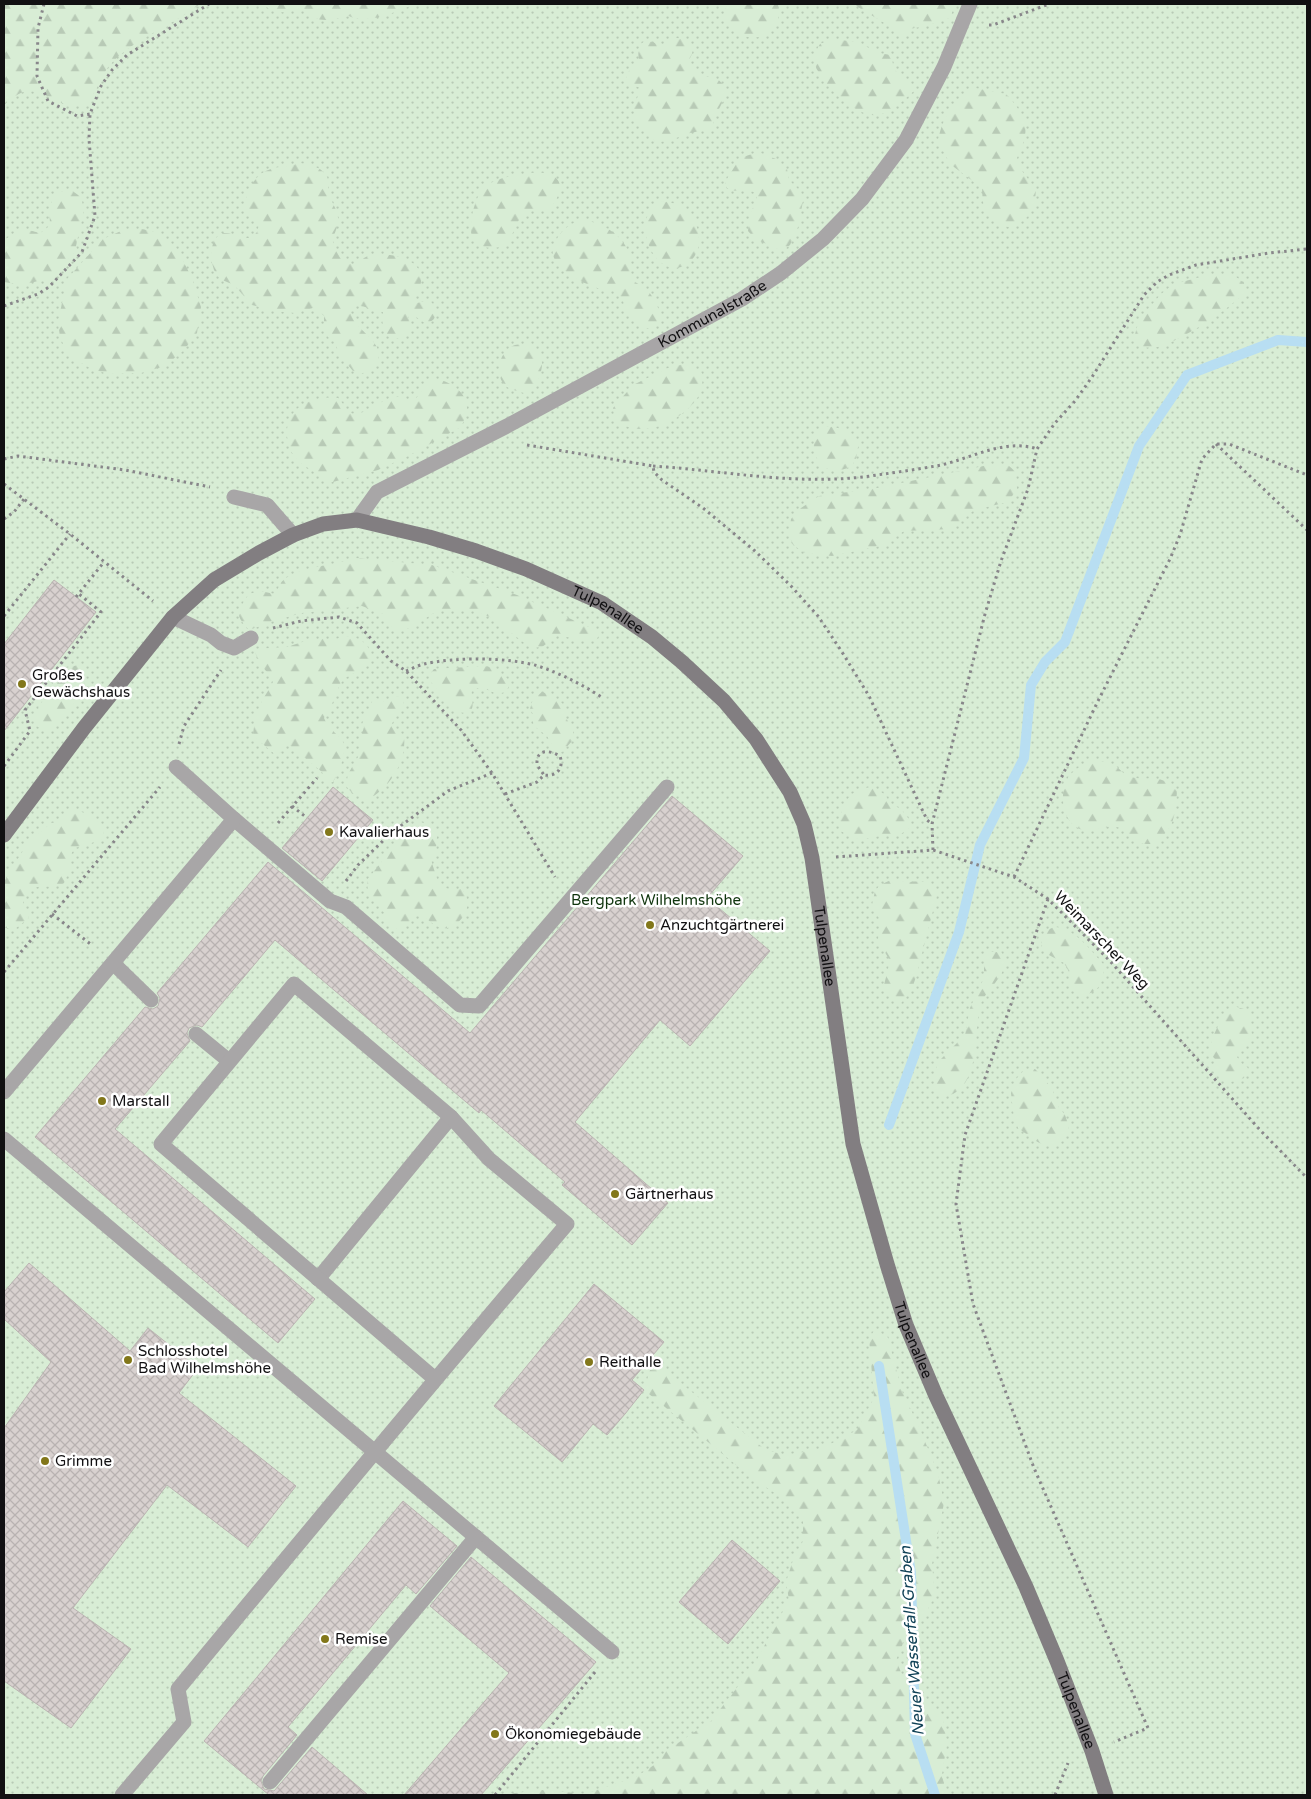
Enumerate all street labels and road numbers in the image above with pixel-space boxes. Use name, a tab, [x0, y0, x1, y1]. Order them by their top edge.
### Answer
street label: Kommunalstraße	[655, 276, 770, 352]
street label: Tulpenallee	[569, 582, 648, 638]
street label: Weimarscher Weg	[1051, 887, 1153, 993]
street label: Tulpenallee	[810, 905, 839, 988]
street label: Tulpenallee	[890, 1299, 936, 1381]
street label: Tulpenallee	[1053, 1669, 1099, 1752]

